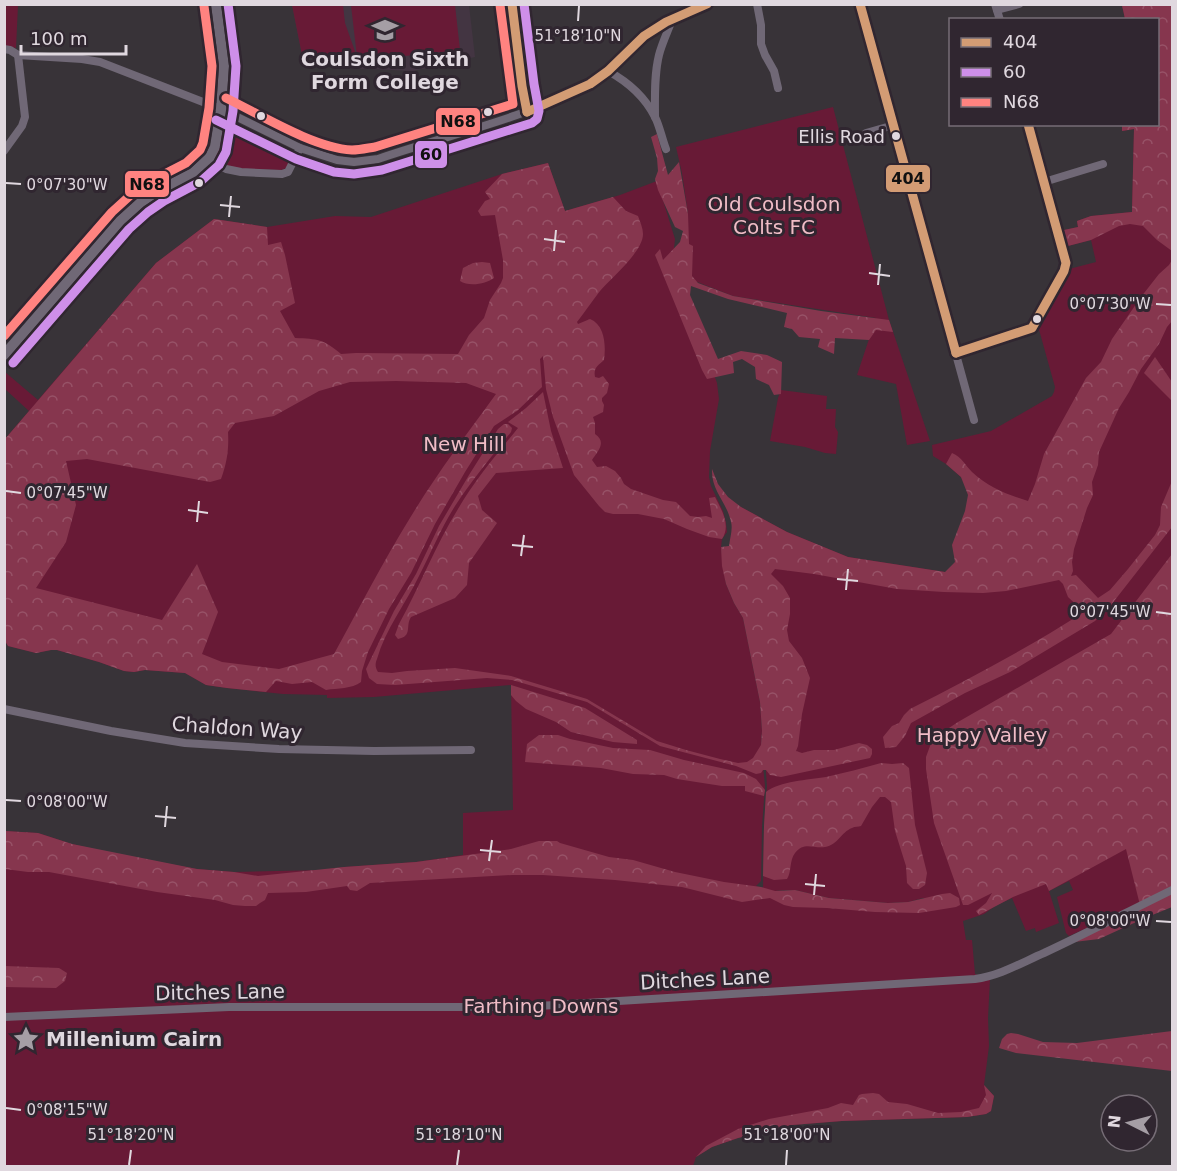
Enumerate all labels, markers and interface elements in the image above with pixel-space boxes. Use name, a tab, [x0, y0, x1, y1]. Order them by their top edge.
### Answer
school or university icon: Coulsdon Sixth Form College	[370, 15, 400, 45]
scale bar	[21, 18, 126, 56]
legend	[949, 18, 1159, 126]
text: 51°18'10"N	[534, 27, 622, 45]
text: 100 m	[30, 28, 88, 49]
text: 404	[1003, 31, 1037, 52]
place label: Coulsdon Sixth Form College	[301, 47, 469, 94]
text: 60	[1003, 61, 1026, 82]
text: N68	[1003, 91, 1039, 112]
unlabelled marker	[482, 106, 494, 118]
line badge: N68	[435, 107, 481, 136]
unlabelled marker	[255, 110, 267, 122]
text: N68	[440, 112, 476, 131]
place label: Ellis Road	[798, 126, 885, 147]
marker: Ellis Road	[890, 130, 902, 142]
line badge: 60	[414, 140, 448, 169]
text: 60	[420, 145, 442, 164]
line badge: 404	[885, 164, 931, 193]
text: 404	[891, 169, 925, 188]
line badge: N68	[124, 170, 170, 198]
text: N68	[129, 175, 165, 194]
text: 0°07'30"W	[26, 176, 108, 194]
unlabelled marker	[193, 177, 205, 189]
park label: Old Coulsdon Colts FC	[708, 192, 840, 239]
text: 0°07'30"W	[1069, 295, 1151, 313]
unlabelled marker	[1031, 313, 1043, 325]
park label: New Hill	[423, 432, 505, 456]
text: 0°07'45"W	[26, 484, 108, 502]
text: 0°07'45"W	[1069, 603, 1151, 621]
street label: Chaldon Way	[171, 711, 303, 745]
park label: Happy Valley	[917, 723, 1047, 747]
text: 0°08'00"W	[26, 793, 108, 811]
text: 0°08'00"W	[1069, 912, 1151, 930]
street label: Ditches Lane	[639, 964, 771, 994]
street label: Ditches Lane	[155, 979, 285, 1005]
park label: Farthing Downs	[463, 994, 619, 1018]
place icon: Millenium Cairn	[11, 1024, 41, 1054]
place label: Millenium Cairn	[46, 1027, 222, 1051]
north arrow	[1099, 1093, 1159, 1153]
text: 0°08'15"W	[26, 1101, 108, 1119]
text: N	[1104, 1114, 1125, 1129]
text: 51°18'20"N	[87, 1126, 175, 1144]
text: 51°18'10"N	[415, 1126, 503, 1144]
text: 51°18'00"N	[743, 1126, 831, 1144]

